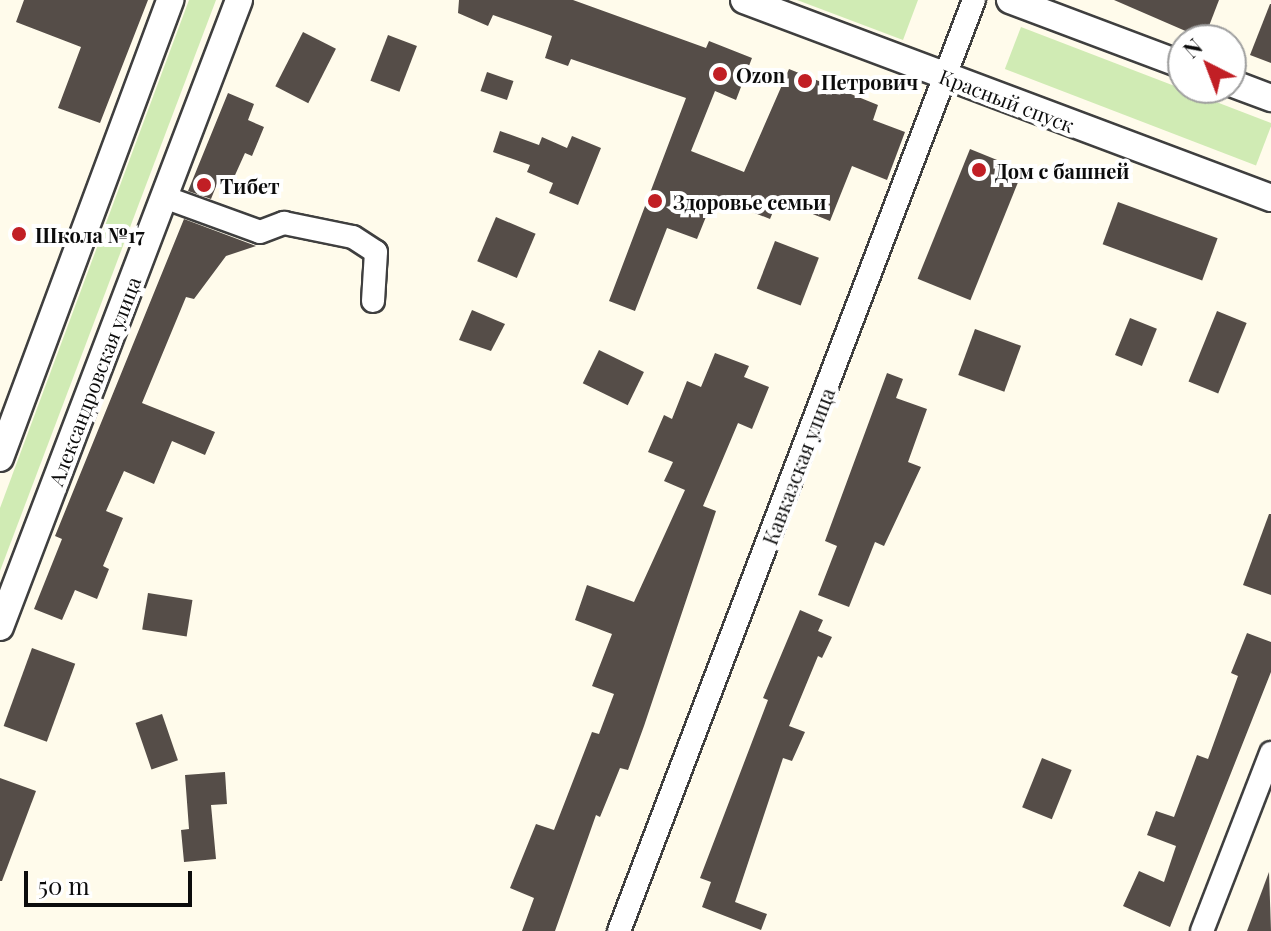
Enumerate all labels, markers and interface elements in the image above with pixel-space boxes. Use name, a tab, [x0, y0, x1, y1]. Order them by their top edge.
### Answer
north arrow	[1167, 24, 1247, 104]
text: N	[1176, 31, 1208, 64]
place label: Ozon	[736, 62, 785, 86]
street label: Красный спуск	[936, 63, 1078, 137]
marker: Ozon	[711, 65, 729, 83]
place label: Петрович	[821, 69, 918, 93]
marker: Петрович	[796, 72, 814, 90]
place label: Дом с башней	[995, 158, 1129, 182]
marker: Дом с башней	[970, 161, 988, 179]
place label: Тибет	[220, 173, 280, 197]
marker: Тибет	[195, 176, 213, 194]
place label: Здоровье семьи	[673, 189, 826, 213]
marker: Здоровье семьи	[644, 190, 666, 212]
place label: Школа №17	[35, 222, 145, 246]
marker: Школа №17	[10, 225, 28, 243]
street label: Александровская улица	[43, 273, 145, 489]
street label: Кавказская улица	[757, 384, 839, 548]
scale bar	[28, 855, 196, 905]
text: 50 m	[38, 869, 90, 901]

